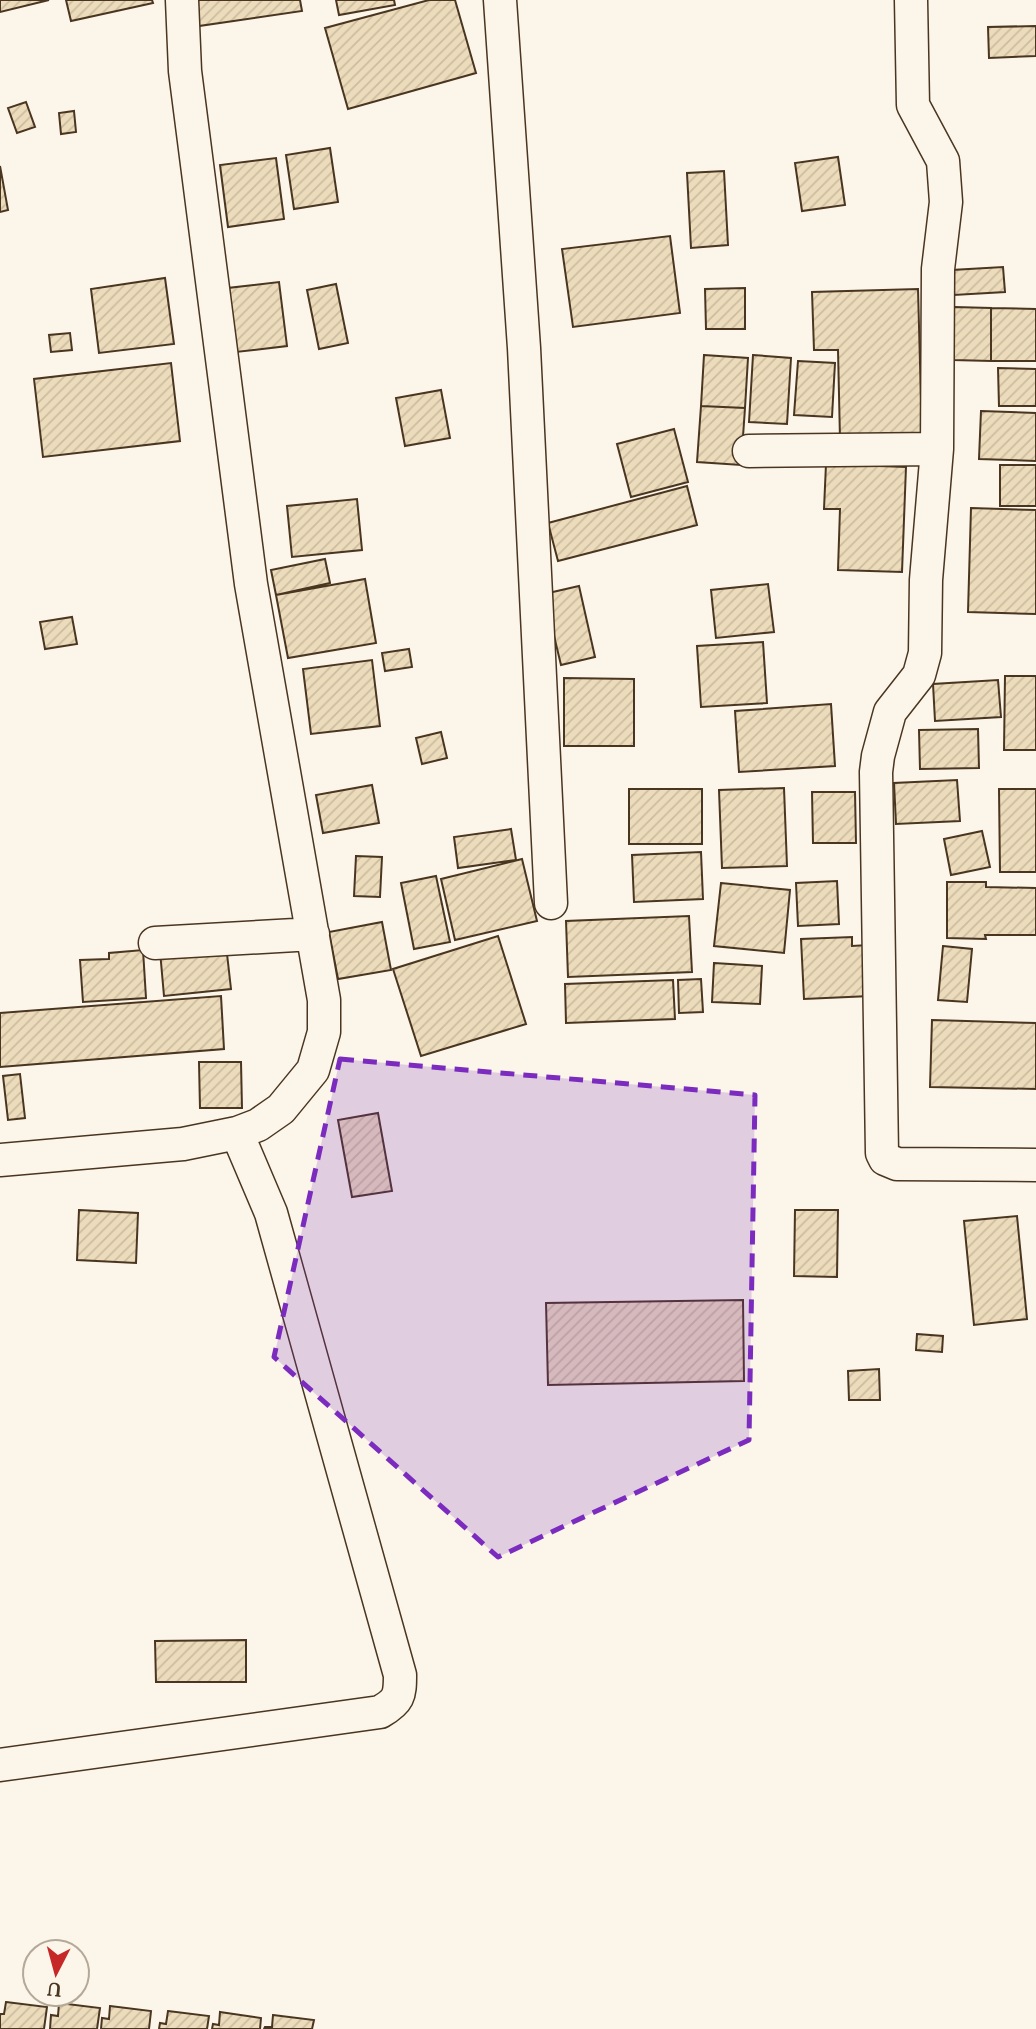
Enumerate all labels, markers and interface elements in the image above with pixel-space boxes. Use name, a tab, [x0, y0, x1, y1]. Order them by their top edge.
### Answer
north arrow	[21, 1938, 91, 2008]
text: U	[46, 1977, 63, 2003]

